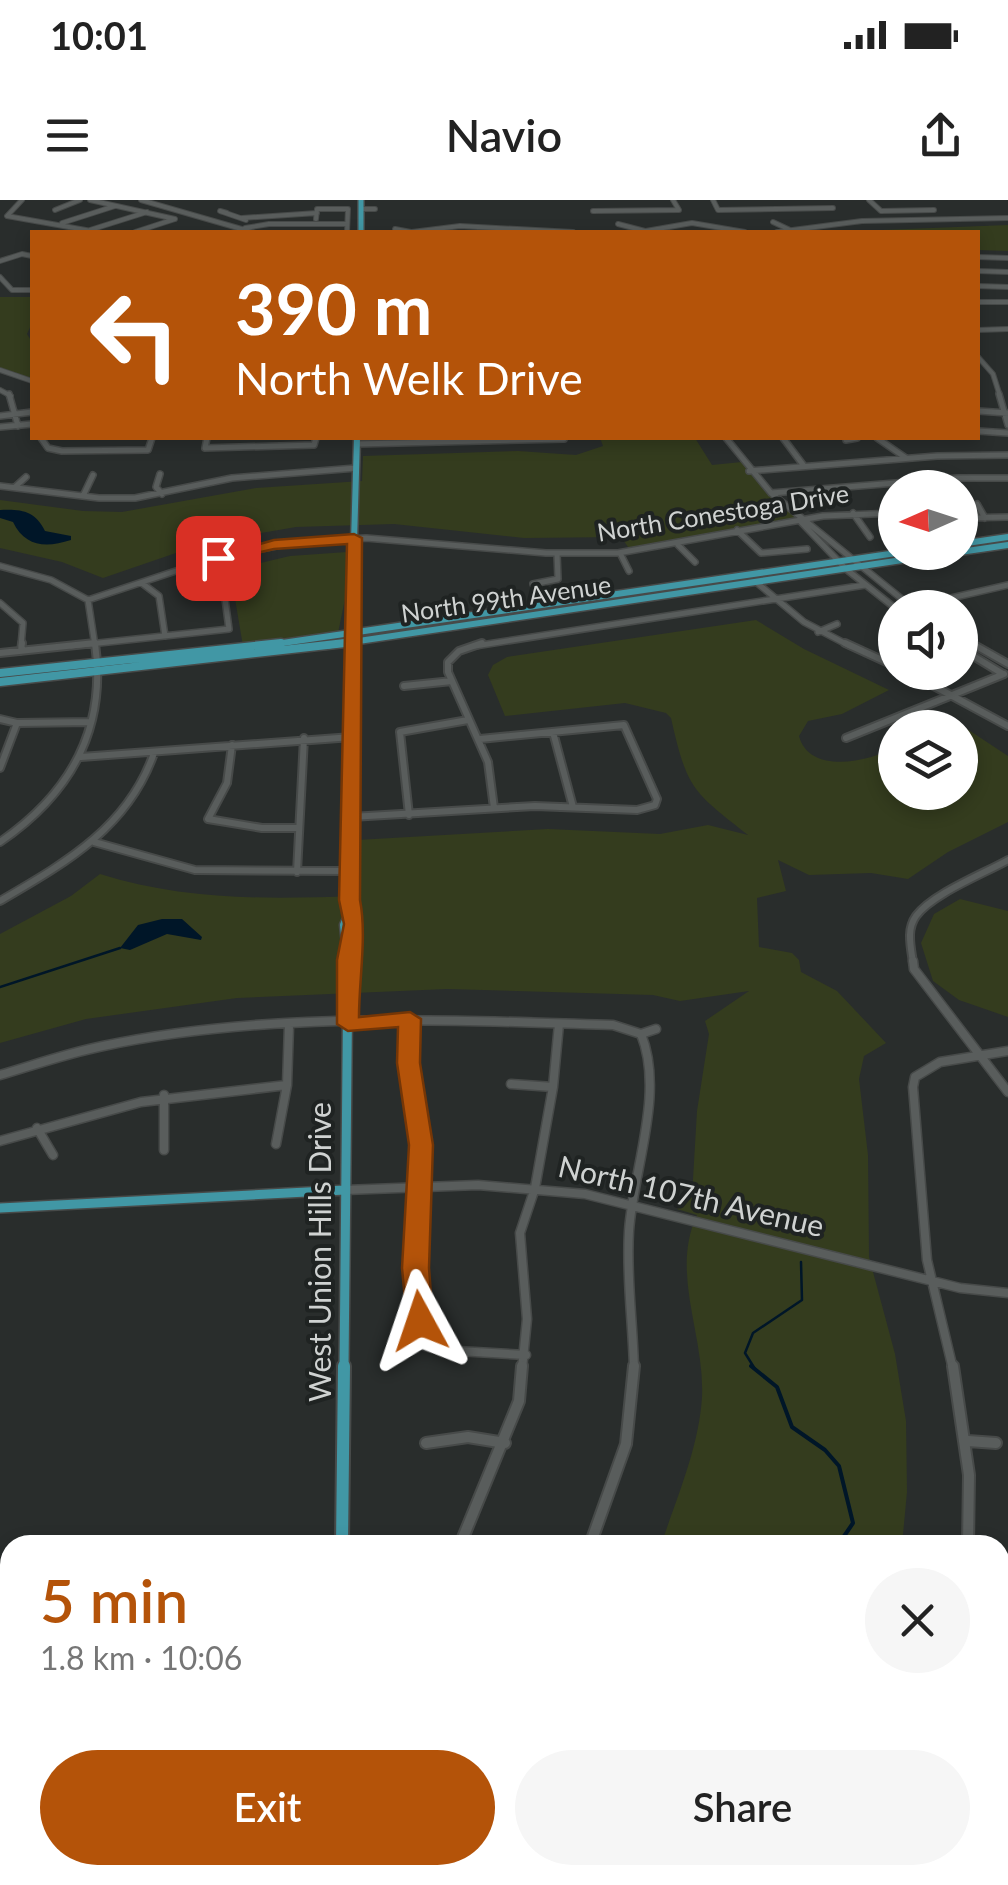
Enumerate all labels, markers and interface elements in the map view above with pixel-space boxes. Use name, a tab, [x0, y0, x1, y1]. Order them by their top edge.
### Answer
text: 10:01	[50, 12, 148, 58]
icon: menu	[40, 108, 95, 163]
text: Navio	[446, 108, 562, 162]
icon: share	[913, 108, 968, 163]
text: 390 m	[235, 266, 432, 350]
icon: left	[70, 270, 200, 400]
text: North Welk Drive	[235, 351, 583, 405]
north arrow	[878, 470, 978, 570]
map controls	[878, 470, 978, 810]
street label: North Conestoga Drive	[595, 477, 851, 547]
pin	[176, 516, 261, 601]
icon: arrive	[191, 531, 246, 586]
street label: North 99th Avenue	[399, 568, 613, 628]
button: sound	[878, 590, 978, 690]
button: layers	[878, 710, 978, 810]
street label: West Union Hills Drive	[301, 1102, 337, 1402]
street label: North 107th Avenue	[555, 1147, 828, 1243]
position arrow	[368, 1269, 472, 1373]
text: 5 min	[40, 1564, 188, 1636]
button: close	[865, 1568, 970, 1673]
text: 1.8 km · 10:06	[40, 1638, 242, 1677]
button: Exit	[40, 1750, 495, 1865]
button: Share	[515, 1750, 970, 1865]

